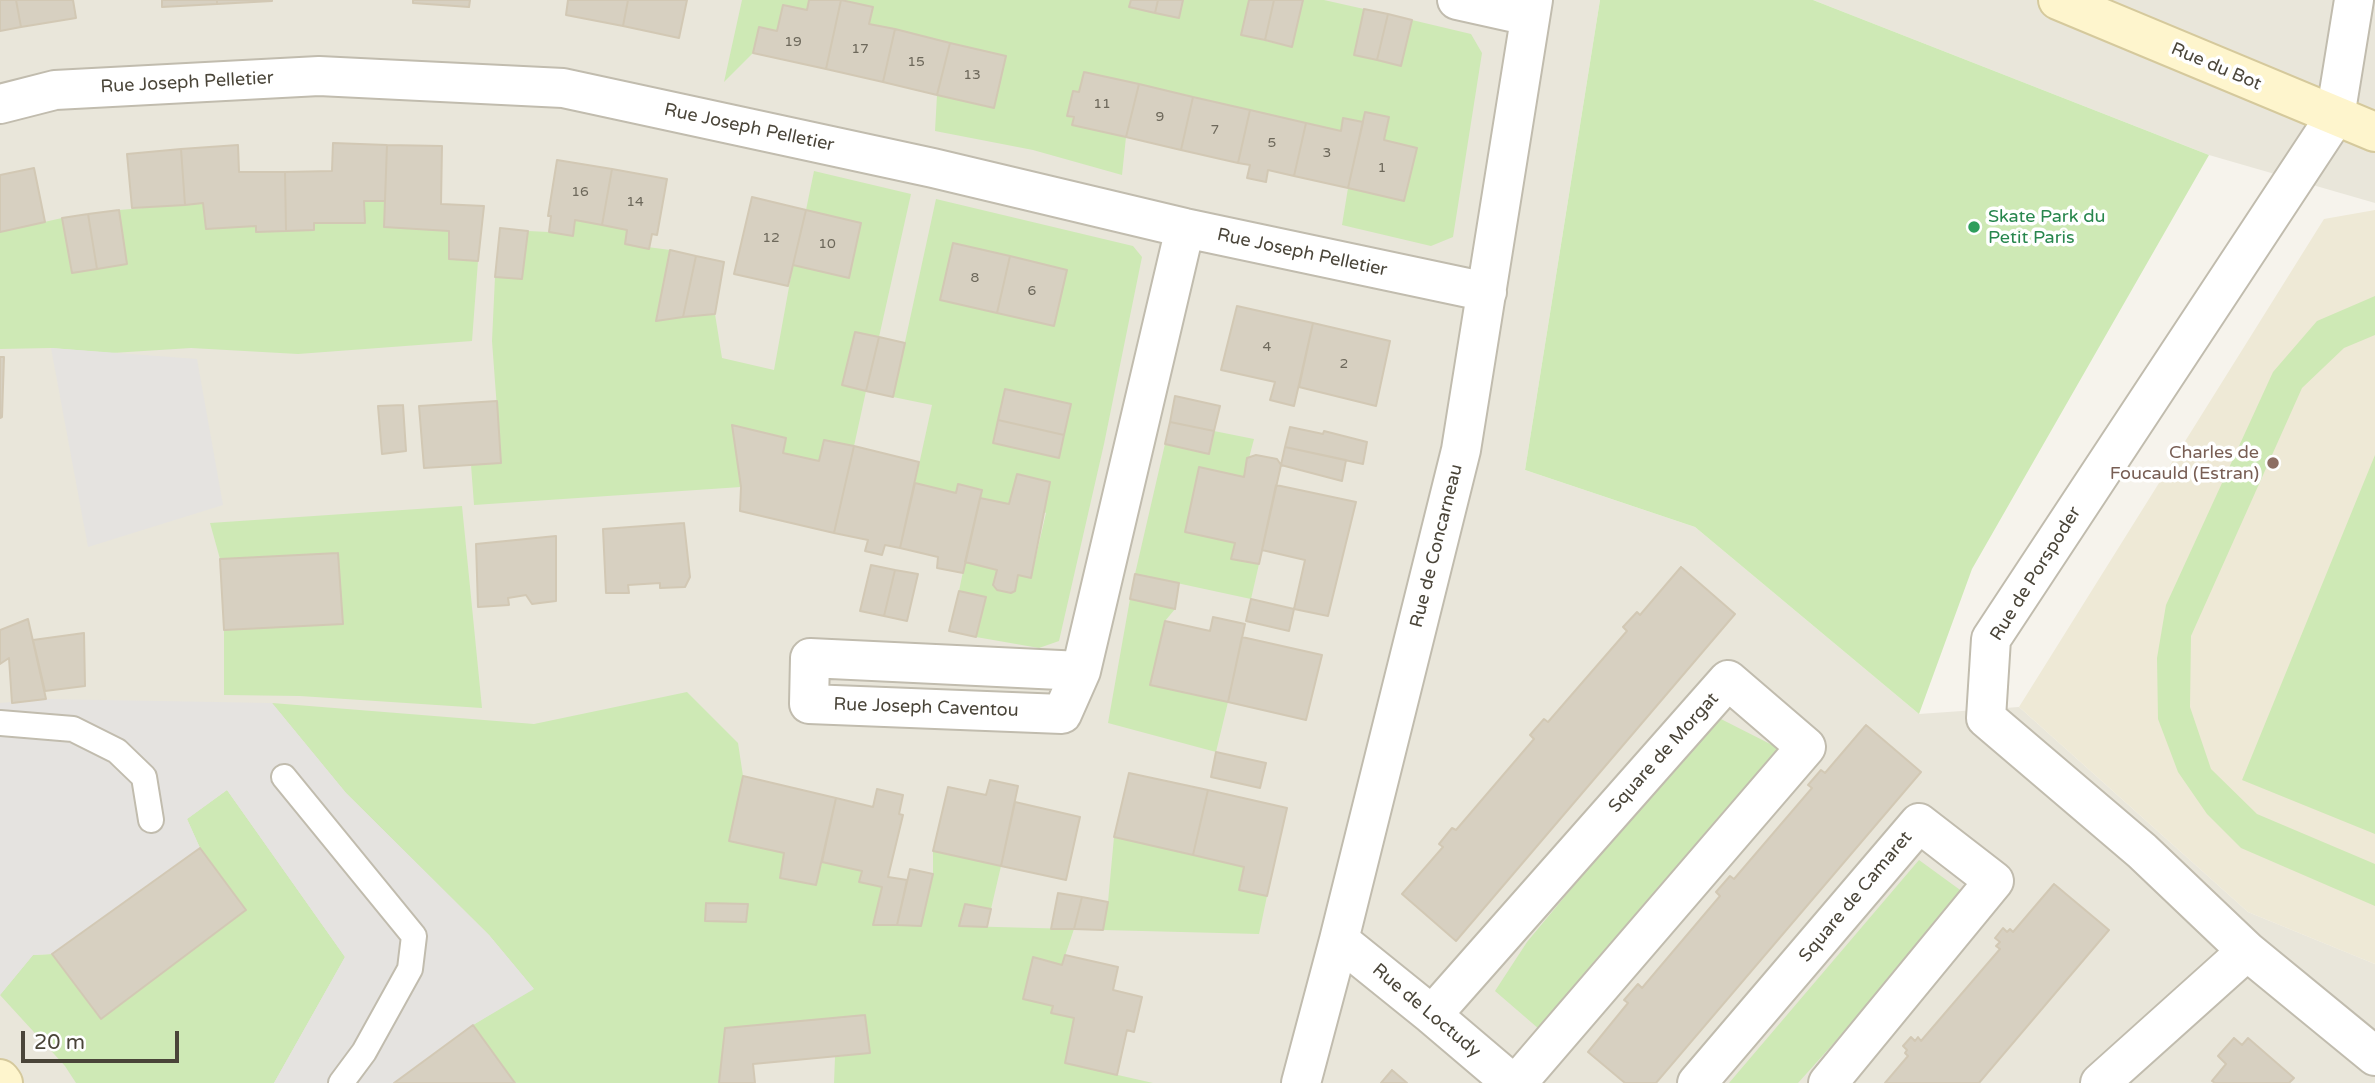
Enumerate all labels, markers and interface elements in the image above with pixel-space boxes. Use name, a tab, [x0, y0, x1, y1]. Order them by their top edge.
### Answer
house number: 19	[784, 34, 802, 50]
street label: Rue du Bot	[2168, 38, 2264, 96]
house number: 17	[851, 41, 869, 57]
house number: 15	[907, 54, 925, 70]
house number: 13	[963, 67, 981, 83]
street label: Rue Joseph Pelletier	[100, 68, 274, 98]
house number: 11	[1093, 96, 1111, 112]
street label: Rue Joseph Pelletier	[662, 99, 836, 157]
house number: 9	[1156, 109, 1164, 125]
house number: 7	[1211, 122, 1219, 138]
house number: 5	[1268, 135, 1276, 151]
house number: 3	[1323, 145, 1331, 161]
house number: 1	[1378, 160, 1386, 176]
house number: 16	[571, 184, 589, 200]
house number: 14	[626, 194, 644, 210]
place label: Skate Park du Petit Paris	[1988, 206, 2106, 248]
marker: Skate Park du Petit Paris	[1966, 219, 1982, 235]
street label: Rue Joseph Pelletier	[1215, 224, 1389, 282]
house number: 12	[762, 230, 780, 246]
house number: 10	[818, 236, 836, 252]
house number: 8	[971, 270, 979, 286]
house number: 6	[1028, 283, 1036, 299]
house number: 4	[1263, 339, 1271, 355]
house number: 2	[1340, 356, 1348, 372]
place label: Charles de Foucauld (Estran)	[2110, 442, 2259, 484]
marker: Charles de Foucauld (Estran)	[2265, 455, 2281, 471]
street label: Rue de Concarneau	[1406, 462, 1468, 630]
street label: Rue de Porspoder	[1986, 503, 2086, 645]
street label: Square de Morgat	[1604, 689, 1724, 817]
street label: Rue Joseph Caventou	[833, 694, 1019, 722]
street label: Square de Camaret	[1795, 827, 1917, 967]
street label: Rue de Loctudy	[1367, 959, 1485, 1063]
scale bar	[24, 1016, 182, 1060]
text: 20 m	[34, 1030, 85, 1055]

